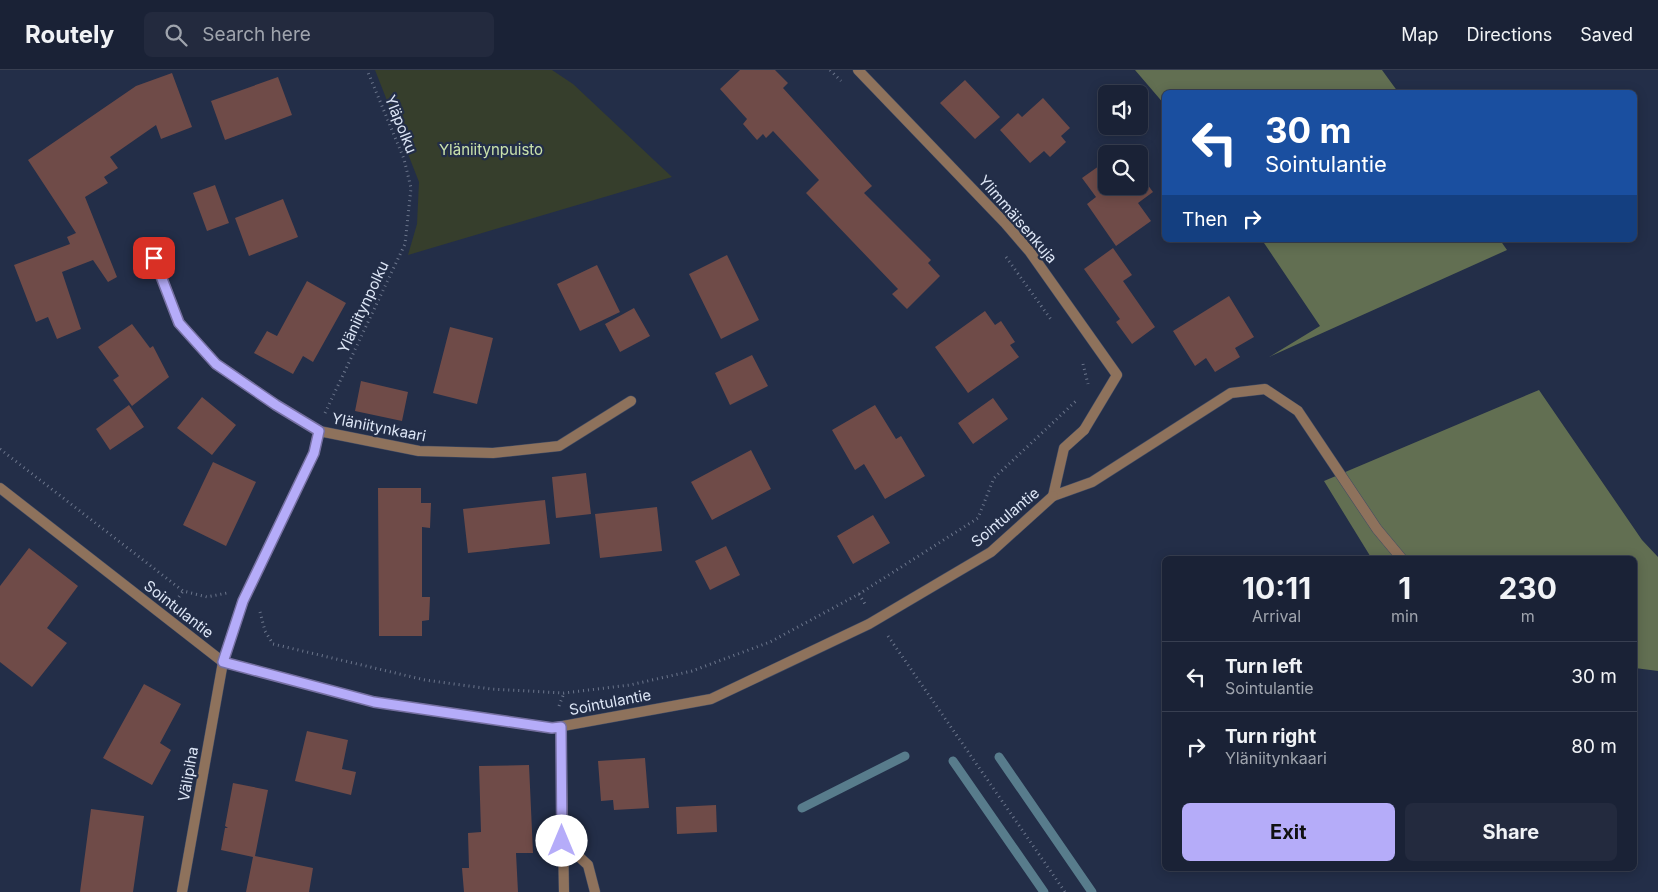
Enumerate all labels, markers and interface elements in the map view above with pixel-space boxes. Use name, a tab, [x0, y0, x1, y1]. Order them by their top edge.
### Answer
search box	[144, 12, 494, 57]
text: Routely	[25, 20, 114, 49]
icon: search	[162, 21, 190, 49]
text: Search here	[202, 23, 311, 46]
text: Map	[1401, 24, 1439, 45]
text: Directions	[1467, 24, 1552, 45]
text: Saved	[1580, 24, 1633, 45]
map controls	[1098, 85, 1148, 195]
button: sound	[1098, 85, 1148, 135]
street label: Yläpolku	[381, 92, 421, 156]
text: 30 m	[1265, 109, 1351, 151]
icon: left	[1182, 110, 1247, 175]
park label: Yläniitynpuisto	[439, 140, 543, 159]
button: search	[1098, 145, 1148, 195]
text: Sointulantie	[1265, 151, 1387, 177]
street label: Ylimmäisenkuja	[975, 171, 1061, 267]
icon: right	[1238, 205, 1266, 233]
text: Then	[1182, 208, 1228, 231]
pin	[133, 237, 175, 279]
icon: arrive	[140, 244, 168, 272]
street label: Yläniitynpolku	[333, 258, 393, 356]
street label: Yläniitynkaari	[330, 409, 428, 445]
street label: Sointulantie	[967, 483, 1043, 551]
text: 10:11	[1242, 570, 1311, 606]
text: 1	[1398, 570, 1411, 606]
text: 230	[1498, 570, 1557, 606]
street label: Sointulantie	[140, 576, 218, 642]
text: Arrival	[1252, 606, 1301, 626]
text: min	[1391, 606, 1418, 626]
text: m	[1521, 606, 1535, 626]
text: Turn left	[1225, 655, 1303, 678]
icon: left	[1182, 663, 1210, 691]
text: 30 m	[1571, 665, 1617, 688]
text: Sointulantie	[1225, 678, 1314, 698]
street label: Sointulantie	[567, 685, 653, 719]
text: Turn right	[1225, 725, 1316, 748]
icon: right	[1182, 733, 1210, 761]
text: 80 m	[1571, 735, 1617, 758]
street label: Välipiha	[174, 745, 202, 803]
text: Yläniitynkaari	[1225, 748, 1327, 768]
button: Exit	[1182, 803, 1395, 861]
button: Share	[1405, 803, 1617, 861]
position arrow	[535, 814, 587, 866]

